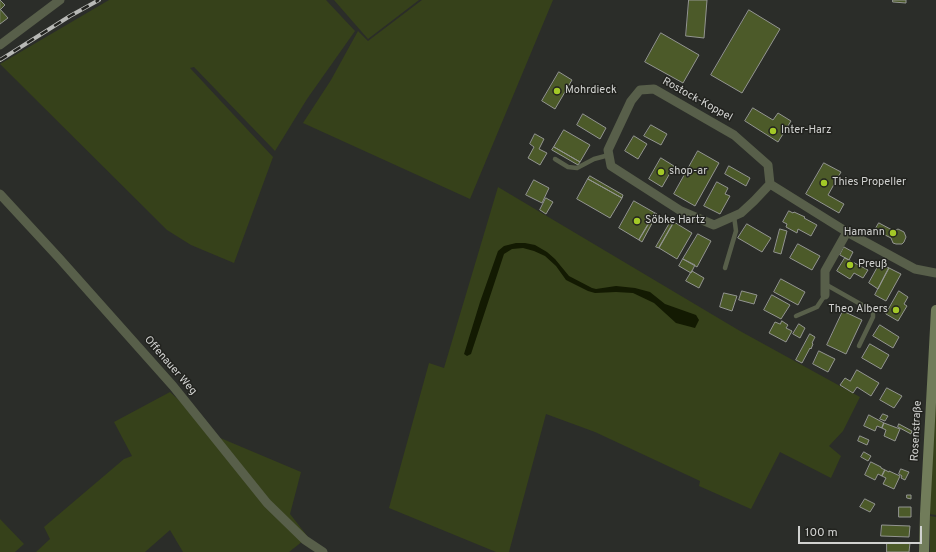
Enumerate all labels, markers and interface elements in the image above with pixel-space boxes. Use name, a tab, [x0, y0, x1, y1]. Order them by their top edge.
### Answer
street label: Rostock-Koppel	[660, 75, 734, 125]
place label: Mohrdieck	[565, 84, 617, 98]
marker: Mohrdieck	[552, 86, 562, 96]
place label: Inter-Harz	[781, 124, 832, 138]
marker: Inter-Harz	[768, 126, 778, 136]
place label: shop-ar	[669, 165, 707, 179]
marker: shop-ar	[656, 167, 666, 177]
place label: Thies Propeller	[832, 176, 906, 190]
marker: Thies Propeller	[819, 178, 829, 188]
place label: Söbke Hartz	[645, 214, 705, 228]
marker: Söbke Hartz	[632, 216, 642, 226]
place label: Hamann	[844, 226, 885, 240]
marker: Hamann	[888, 228, 898, 238]
place label: Preuß	[858, 258, 887, 272]
marker: Preuß	[845, 260, 855, 270]
place label: Theo Albers	[828, 303, 888, 317]
marker: Theo Albers	[891, 305, 901, 315]
street label: Offenauer Weg	[141, 334, 199, 398]
street label: Rosenstraße	[909, 400, 925, 462]
scale bar	[800, 518, 924, 544]
text: 100 m	[805, 525, 838, 541]

